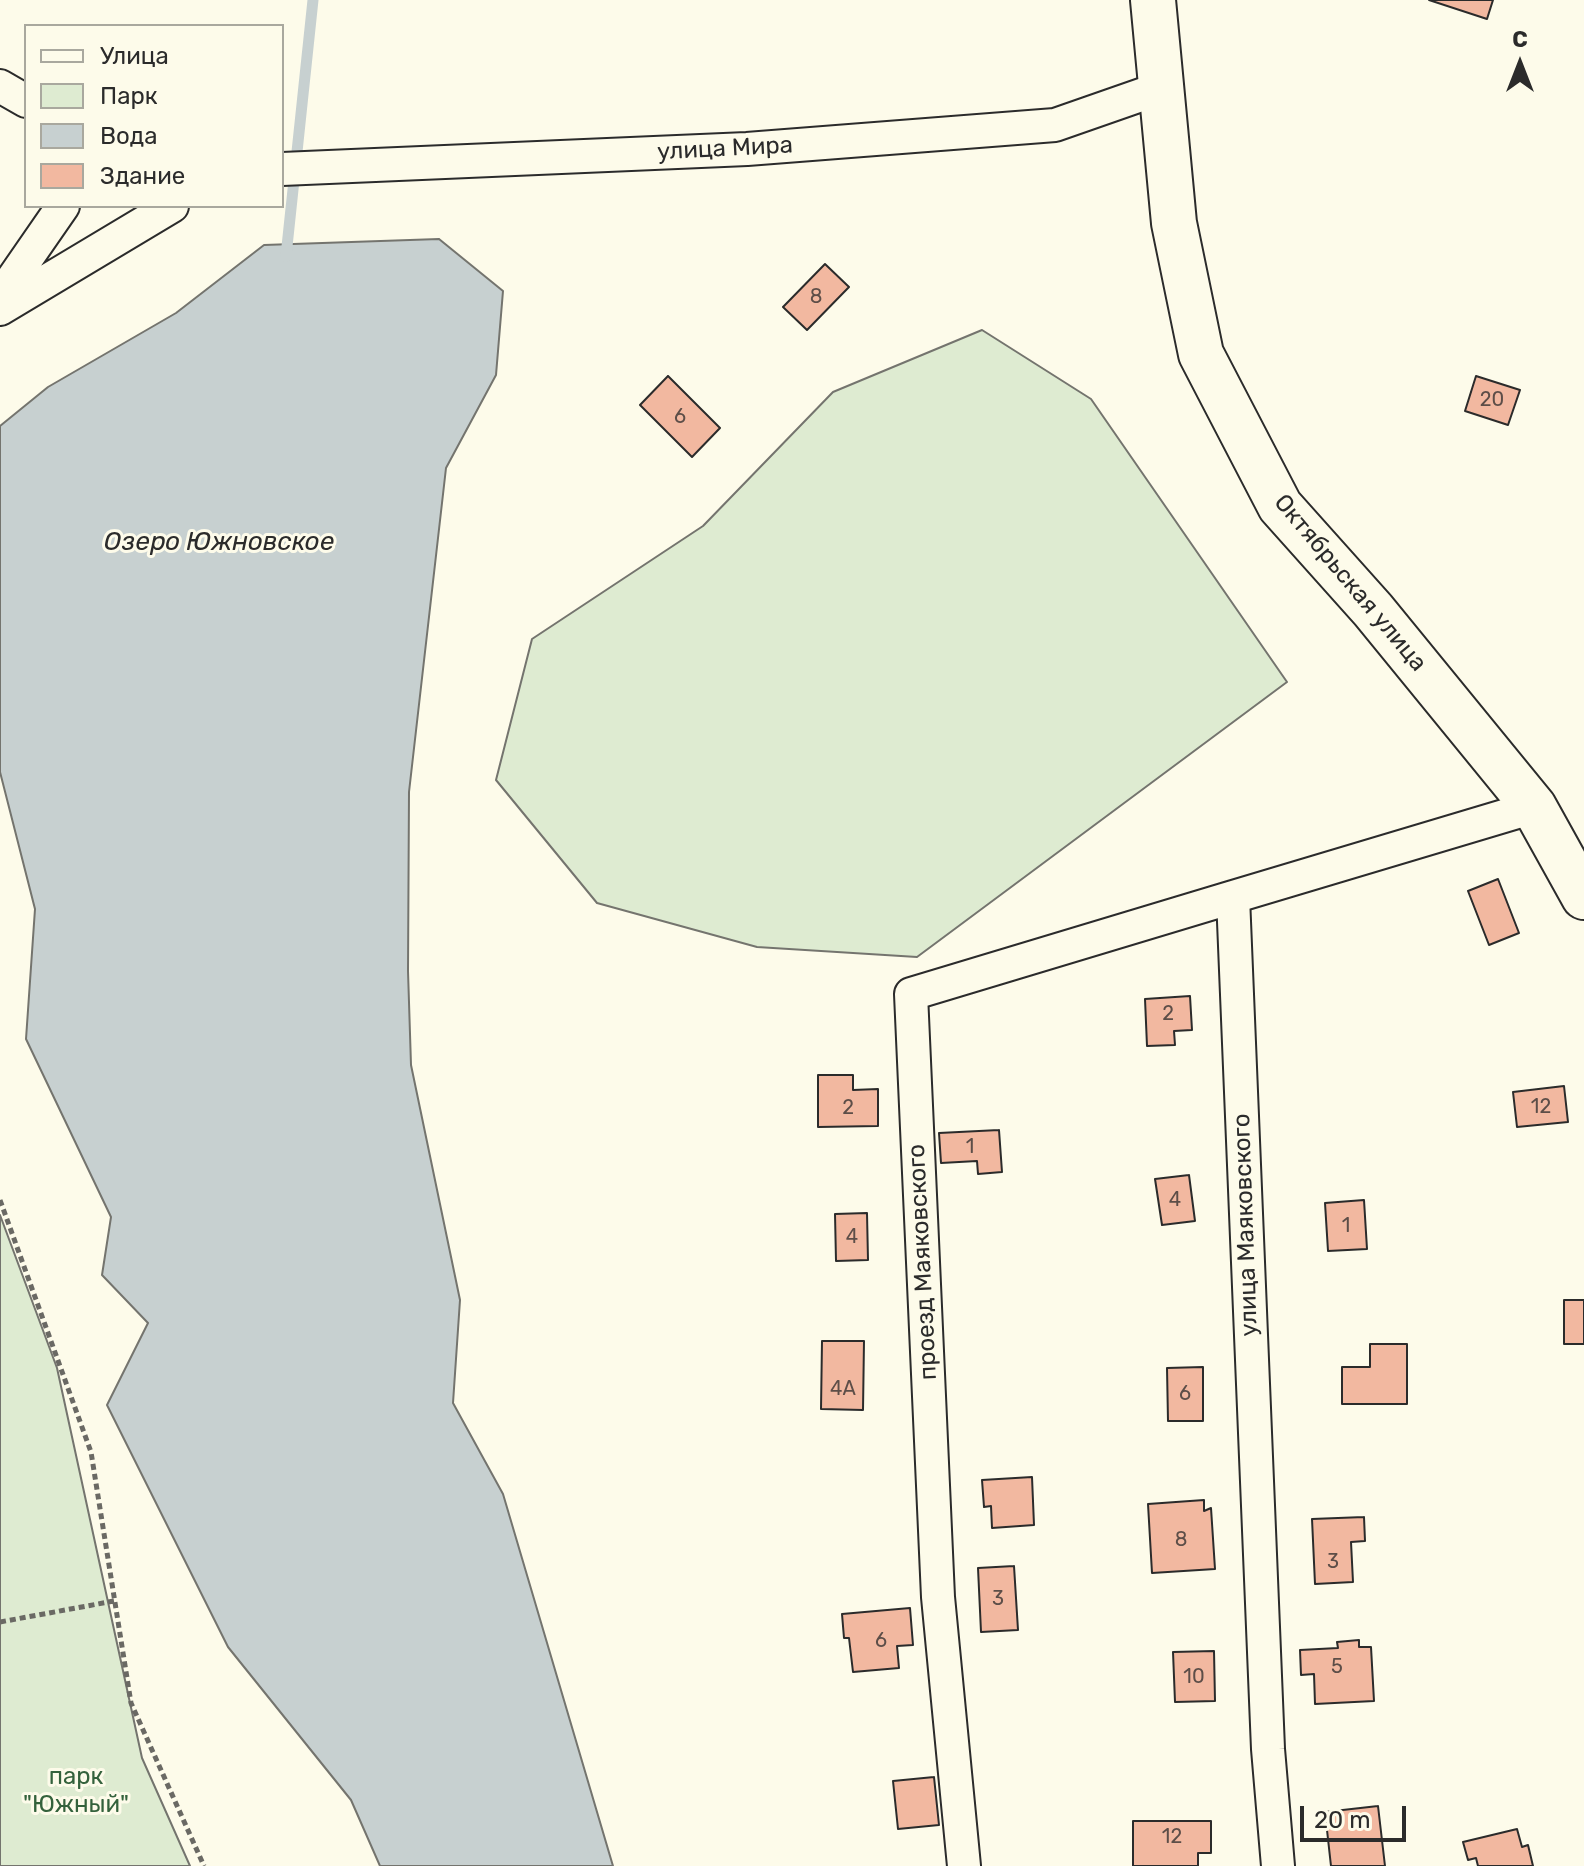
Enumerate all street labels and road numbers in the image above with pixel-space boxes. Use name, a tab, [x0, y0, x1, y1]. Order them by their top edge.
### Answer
street label: улица Мира	[656, 131, 794, 167]
street label: Октябрьская улица	[1268, 489, 1432, 677]
street label: улица Маяковского	[1228, 1113, 1264, 1337]
street label: проезд Маяковского	[902, 1143, 944, 1381]

